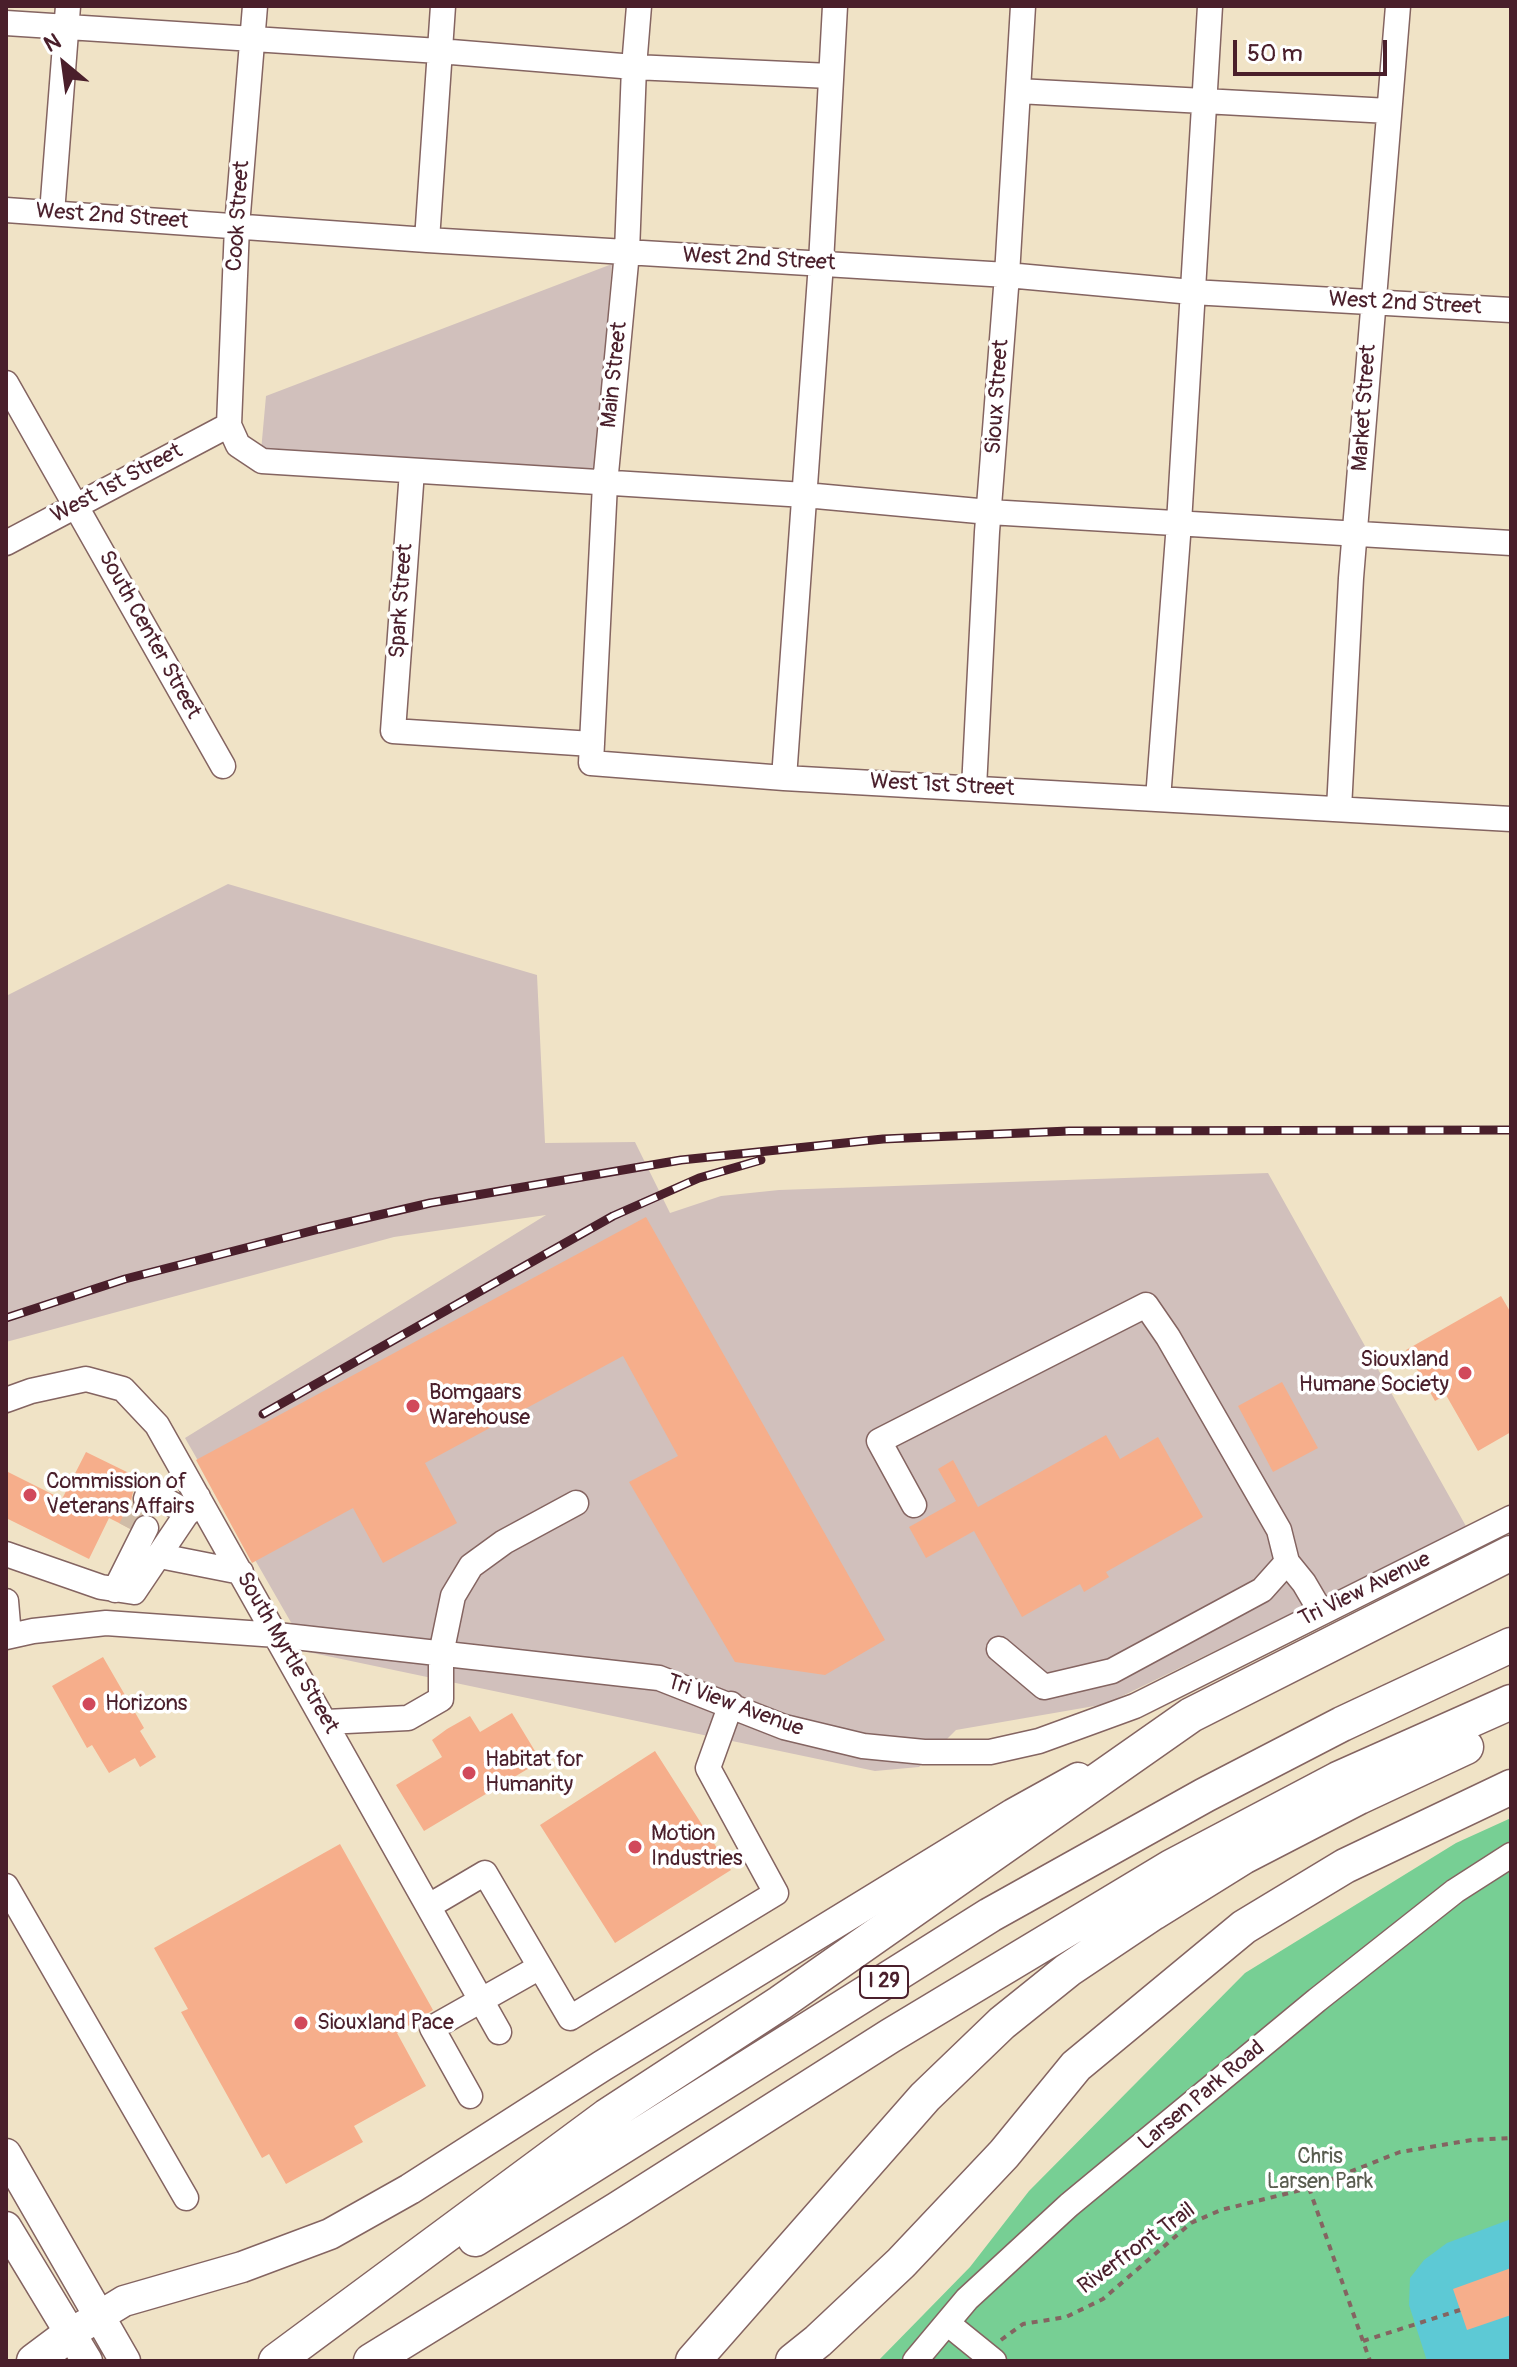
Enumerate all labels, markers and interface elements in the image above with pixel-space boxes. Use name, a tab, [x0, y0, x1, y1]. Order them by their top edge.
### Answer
north arrow	[24, 24, 104, 104]
scale bar	[1237, 24, 1391, 74]
text: N	[39, 27, 66, 59]
text: 50 m	[1247, 39, 1303, 68]
street label: Cook Street	[222, 160, 256, 272]
street label: West 2nd Street	[35, 198, 189, 236]
street label: West 2nd Street	[682, 243, 836, 277]
street label: West 2nd Street	[1328, 287, 1482, 321]
street label: Main Street	[596, 321, 634, 429]
street label: Sioux Street	[981, 339, 1015, 455]
street label: Market Street	[1347, 344, 1383, 472]
street label: West 1st Street	[47, 438, 187, 530]
street label: Spark Street	[385, 543, 419, 659]
street label: South Center Street	[92, 546, 206, 724]
street label: West 1st Street	[869, 769, 1015, 803]
place label: Siouxland Humane Society	[1299, 1347, 1449, 1398]
marker: Siouxland Humane Society	[1456, 1364, 1474, 1382]
place label: Bomgaars Warehouse	[429, 1380, 530, 1432]
marker: Bomgaars Warehouse	[404, 1397, 422, 1415]
place label: Commission of Veterans Affairs	[46, 1469, 194, 1520]
marker: Commission of Veterans Affairs	[21, 1486, 39, 1504]
street label: Tri View Avenue	[1295, 1547, 1435, 1633]
street label: South Myrtle Street	[230, 1568, 344, 1738]
street label: Tri View Avenue	[663, 1669, 807, 1743]
place label: Horizons	[105, 1691, 187, 1717]
marker: Horizons	[80, 1695, 98, 1713]
place label: Habitat for Humanity	[485, 1747, 583, 1798]
marker: Habitat for Humanity	[460, 1764, 478, 1782]
place label: Motion Industries	[651, 1821, 743, 1872]
marker: Motion Industries	[626, 1838, 644, 1856]
road number: I 29	[860, 1966, 908, 1998]
place label: Siouxland Pace	[317, 2010, 454, 2036]
marker: Siouxland Pace	[292, 2014, 310, 2032]
street label: Larsen Park Road	[1133, 2035, 1271, 2157]
park label: Chris Larsen Park	[1267, 2144, 1373, 2196]
street label: Riverfront Trail	[1073, 2198, 1201, 2300]

